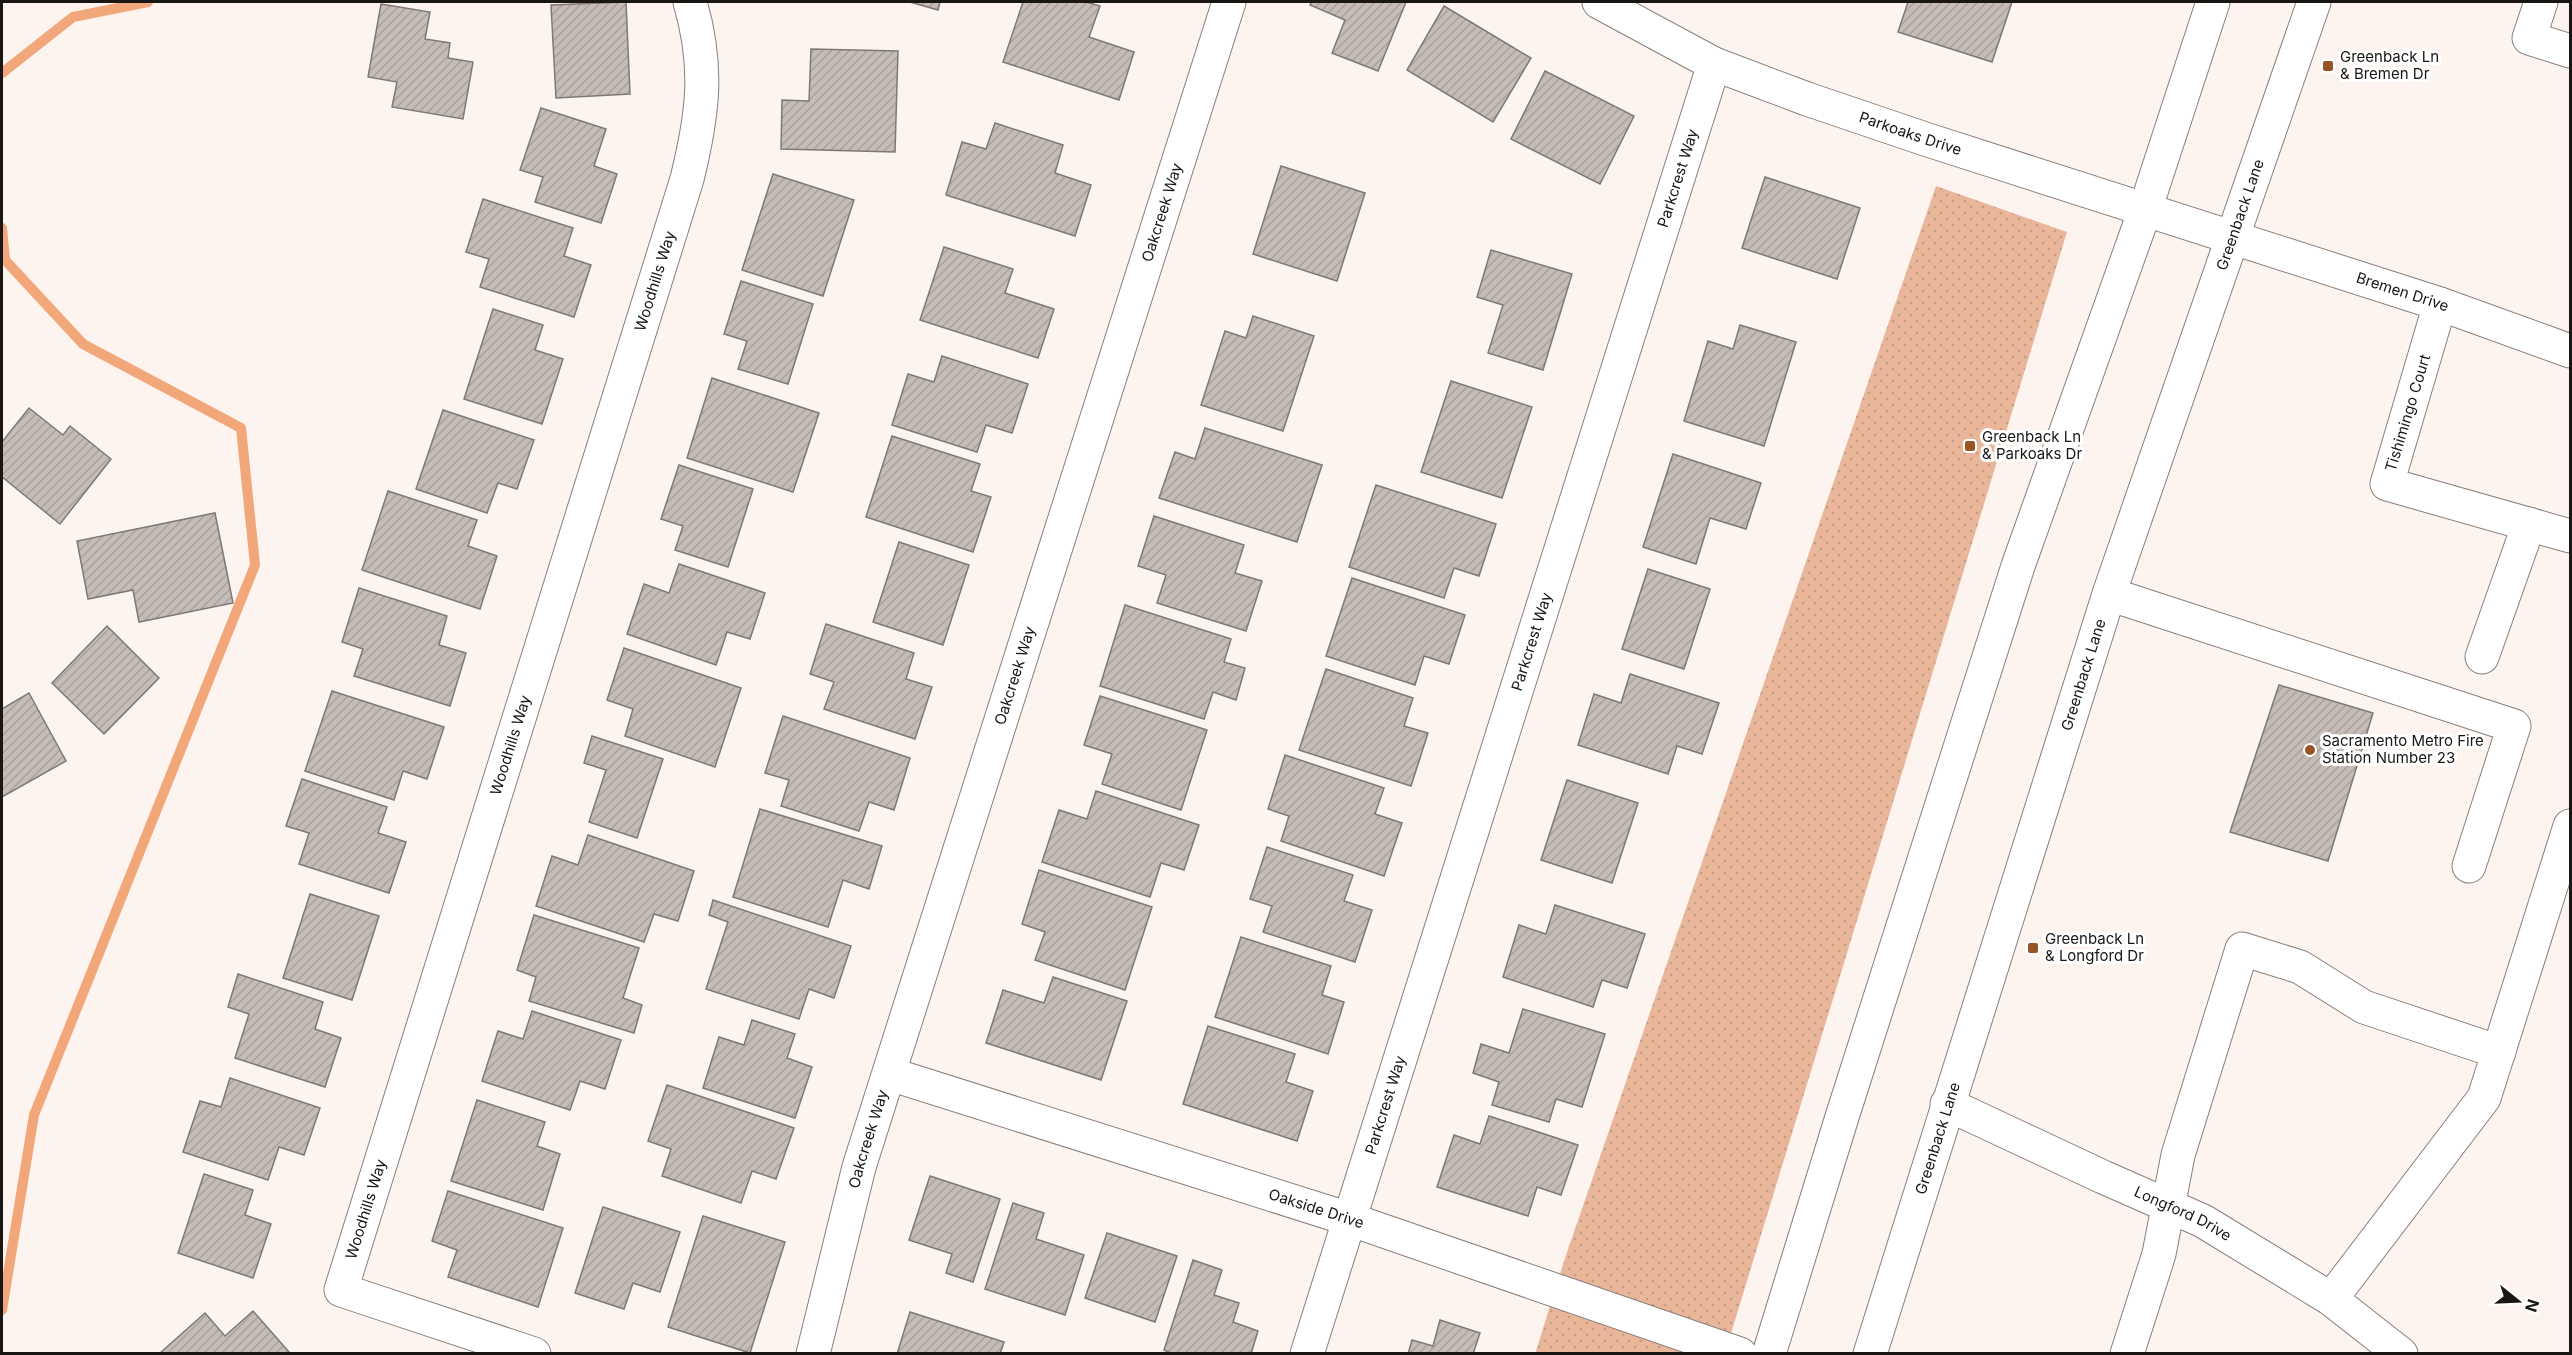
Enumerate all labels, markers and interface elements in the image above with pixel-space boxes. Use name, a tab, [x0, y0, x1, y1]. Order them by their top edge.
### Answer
place label: Greenback Ln & Bremen Dr	[2340, 47, 2439, 83]
marker: Greenback Ln & Bremen Dr	[2321, 59, 2335, 73]
street label: Parkoaks Drive	[1857, 107, 1964, 159]
street label: Parkcrest Way	[1653, 126, 1702, 230]
street label: Greenback Lane	[2212, 157, 2268, 273]
street label: Oakcreek Way	[1137, 160, 1186, 264]
street label: Woodhills Way	[630, 228, 679, 333]
street label: Bremen Drive	[2354, 268, 2452, 315]
street label: Tishimingo Court	[2381, 352, 2434, 474]
place label: Greenback Ln & Parkoaks Dr	[1982, 427, 2082, 463]
marker: Greenback Ln & Parkoaks Dr	[1963, 439, 1977, 453]
street label: Parkcrest Way	[1507, 589, 1556, 693]
street label: Greenback Lane	[2057, 616, 2110, 733]
street label: Oakcreek Way	[990, 623, 1039, 727]
street label: Woodhills Way	[486, 692, 535, 797]
place label: Sacramento Metro Fire Station Number 23	[2322, 731, 2484, 767]
marker: Sacramento Metro Fire Station Number 23	[2303, 743, 2317, 757]
place label: Greenback Ln & Longford Dr	[2045, 929, 2144, 965]
marker: Greenback Ln & Longford Dr	[2026, 941, 2040, 955]
street label: Parkcrest Way	[1361, 1053, 1410, 1157]
street label: Greenback Lane	[1911, 1080, 1964, 1197]
street label: Oakcreek Way	[844, 1087, 892, 1190]
street label: Woodhills Way	[341, 1156, 390, 1261]
street label: Longford Drive	[2131, 1182, 2235, 1245]
street label: Oakside Drive	[1266, 1184, 1367, 1232]
north arrow	[2488, 1271, 2548, 1331]
text: N	[2521, 1297, 2544, 1315]

